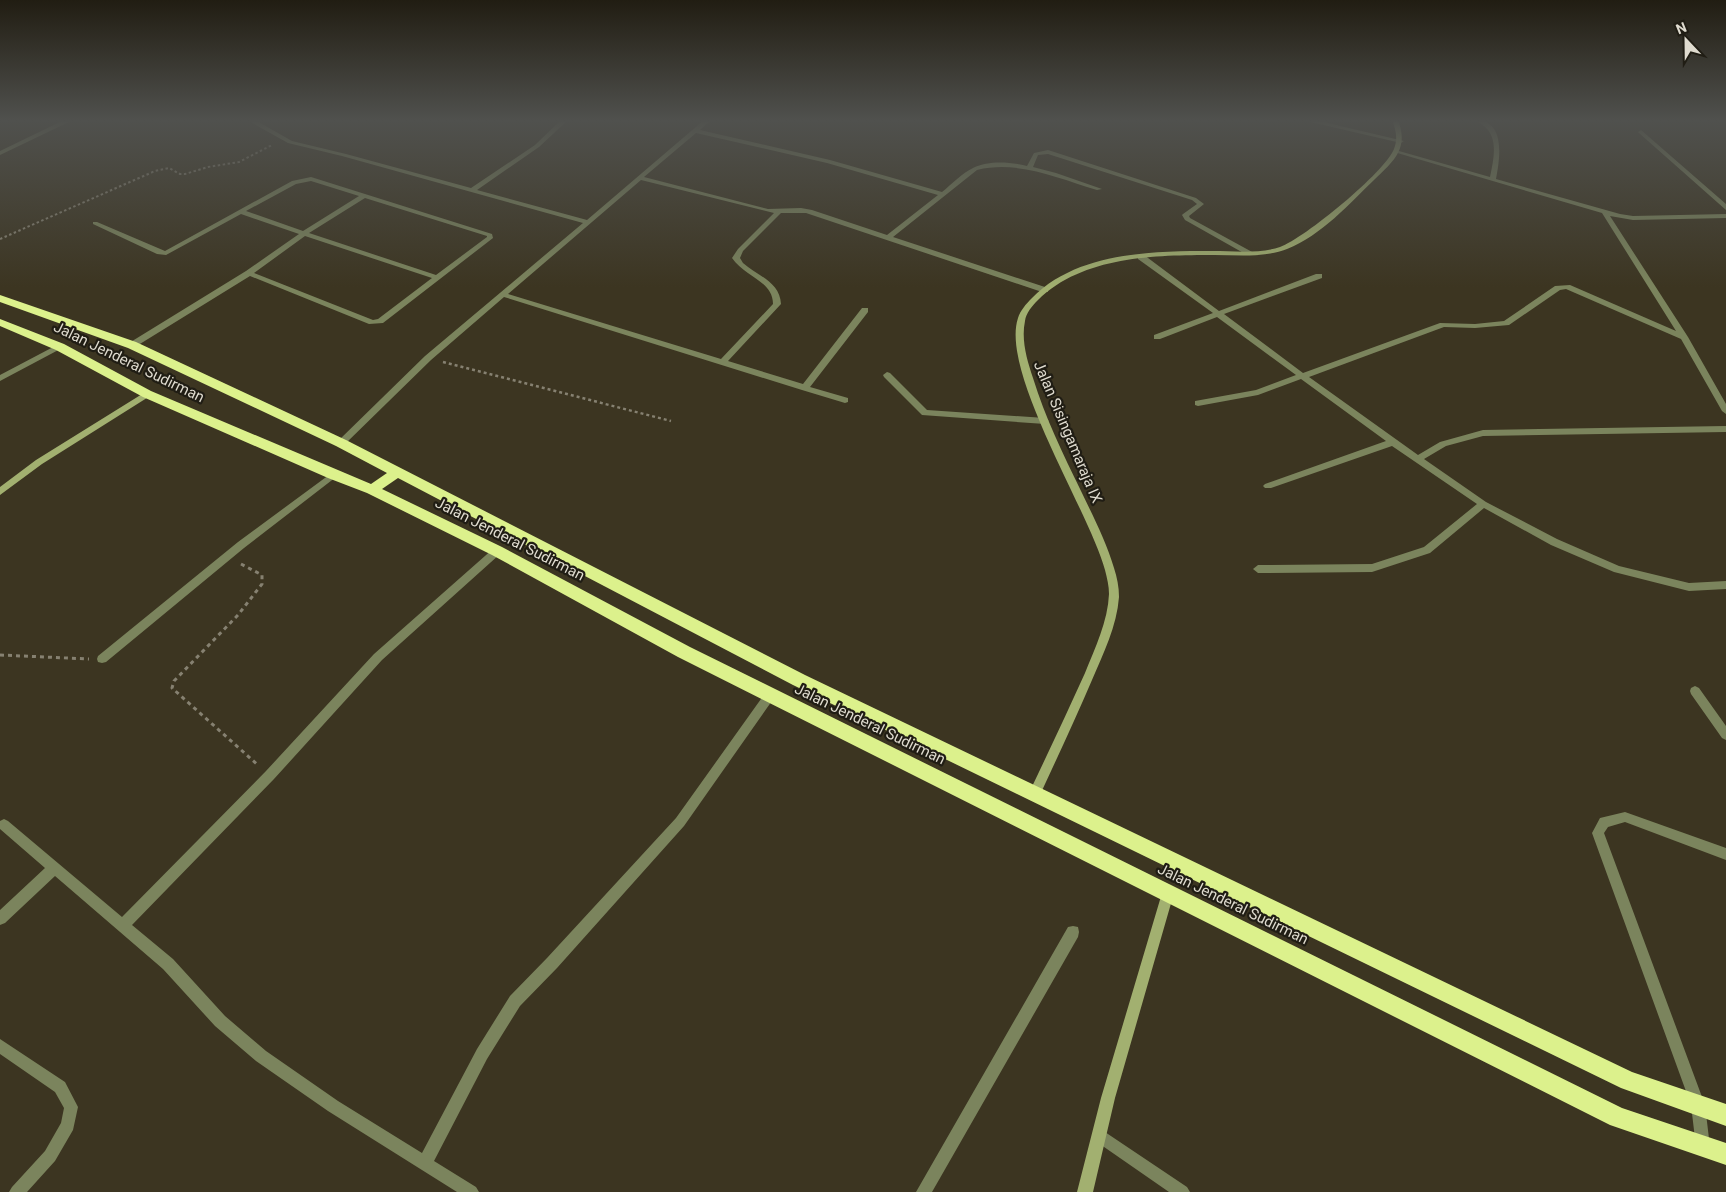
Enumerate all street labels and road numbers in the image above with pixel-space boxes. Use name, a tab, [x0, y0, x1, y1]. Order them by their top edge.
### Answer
street label: Jalan Jenderal Sudirman	[51, 318, 207, 406]
street label: Jalan Sisingamaraja IX	[1030, 358, 1106, 506]
street label: Jalan Jenderal Sudirman	[432, 493, 588, 585]
street label: Jalan Jenderal Sudirman	[792, 680, 948, 768]
street label: Jalan Jenderal Sudirman	[1155, 860, 1311, 948]

